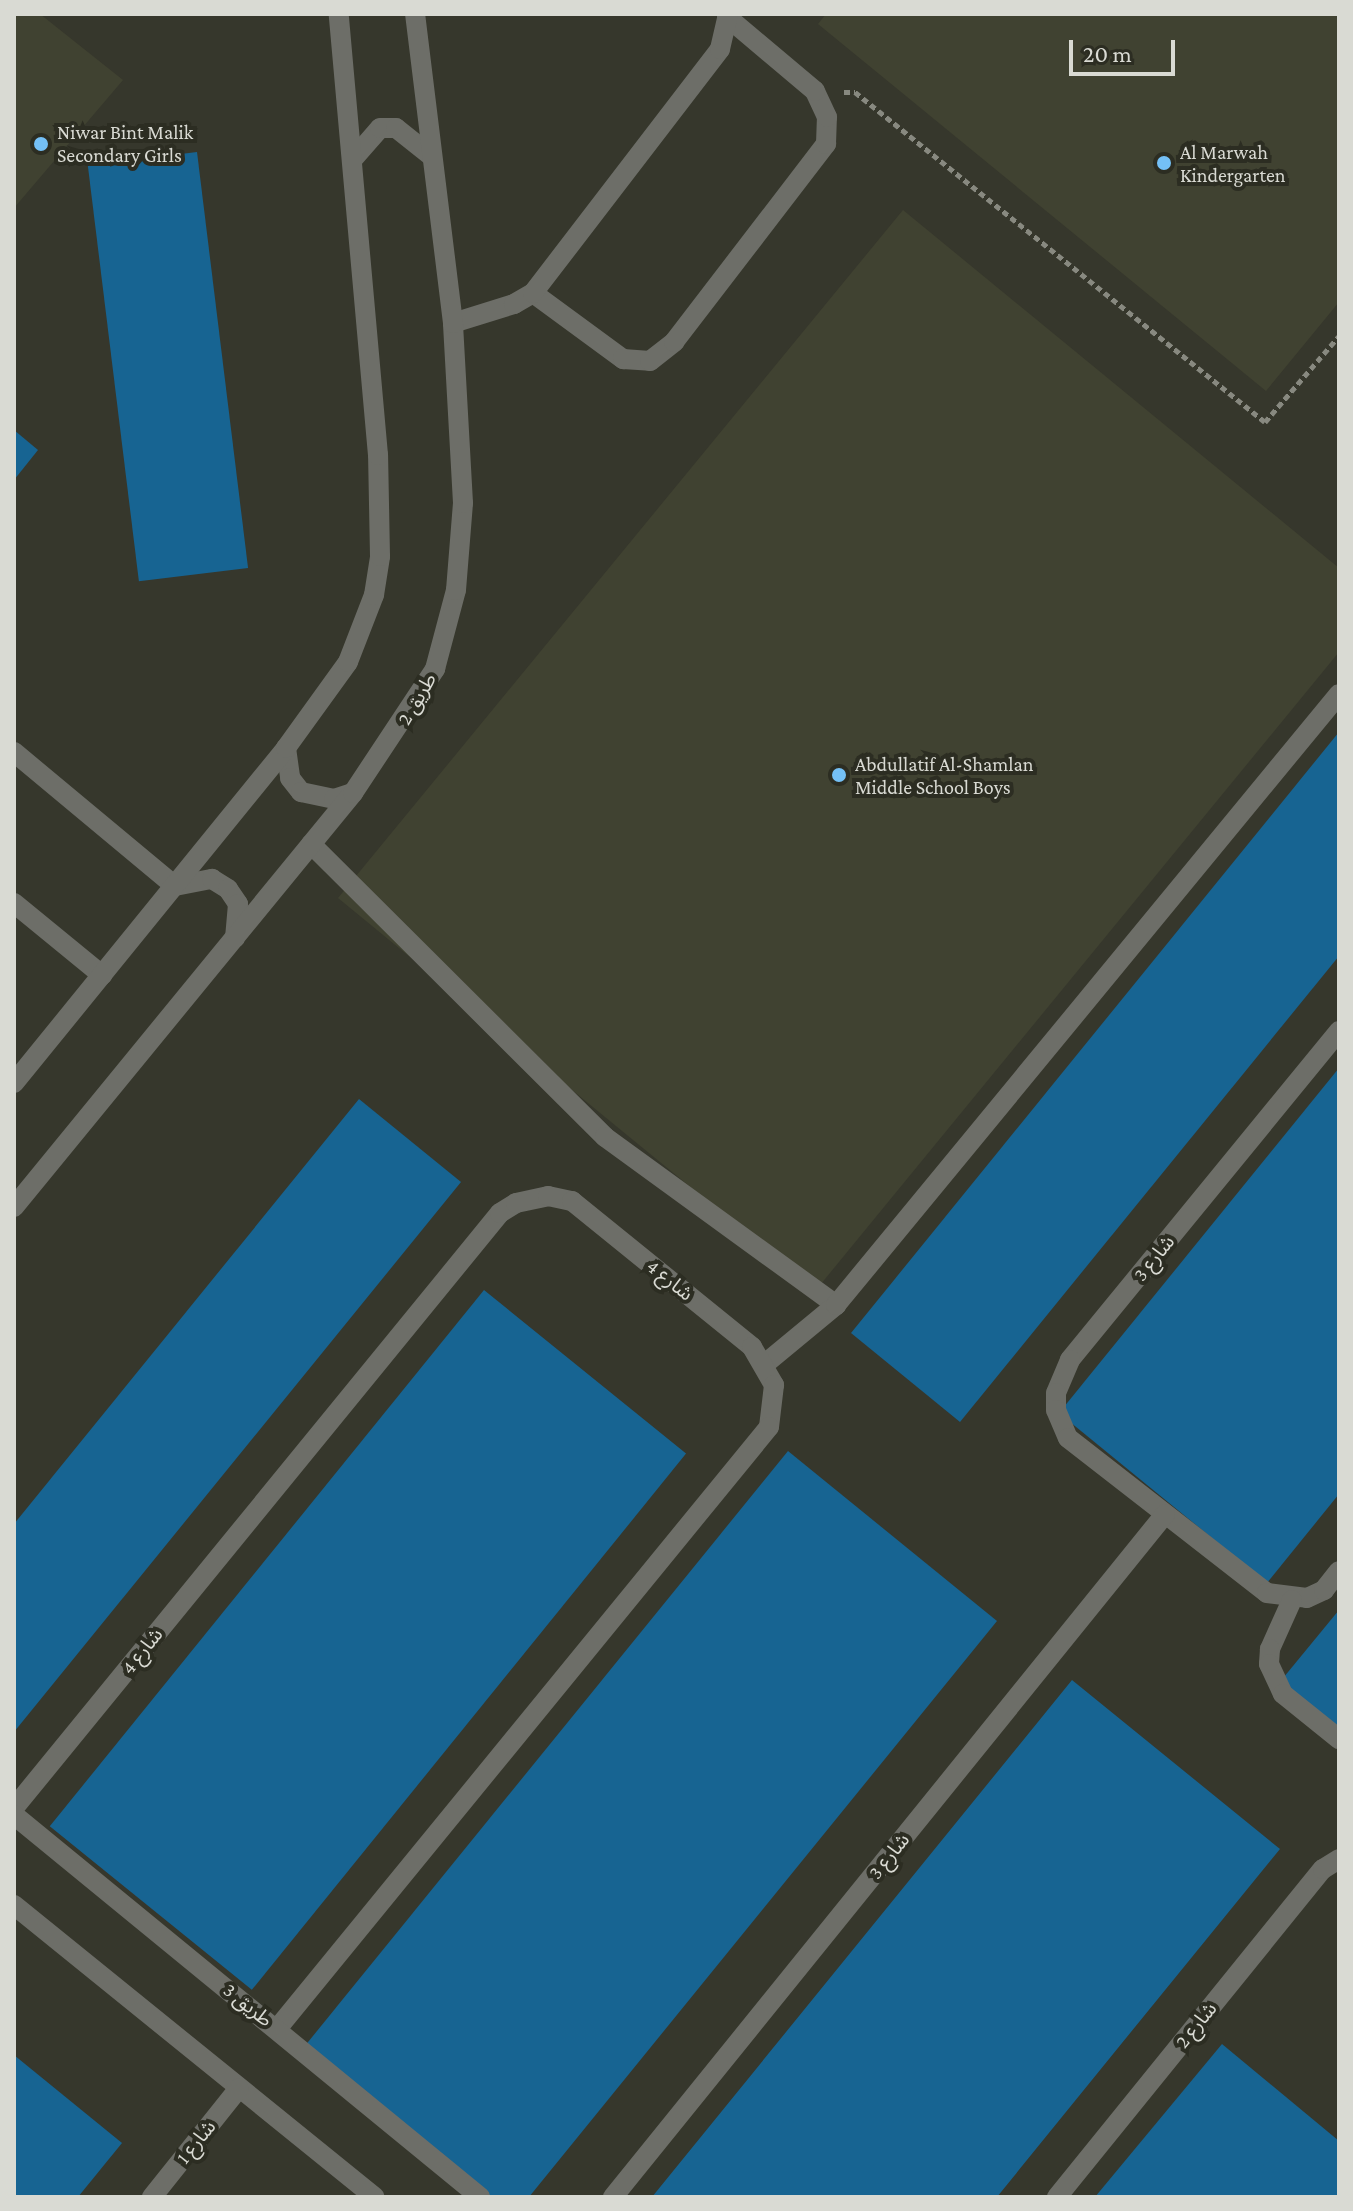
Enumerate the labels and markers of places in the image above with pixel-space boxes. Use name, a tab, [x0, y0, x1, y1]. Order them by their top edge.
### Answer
place label: Niwar Bint Malik Secondary Girls	[57, 120, 193, 167]
marker: Niwar Bint Malik Secondary Girls	[32, 135, 50, 153]
place label: Al Marwah Kindergarten	[1180, 140, 1285, 187]
marker: Al Marwah Kindergarten	[1155, 154, 1173, 172]
place label: Abdullatif Al-Shamlan Middle School Boys	[855, 752, 1034, 799]
marker: Abdullatif Al-Shamlan Middle School Boys	[830, 766, 848, 784]

